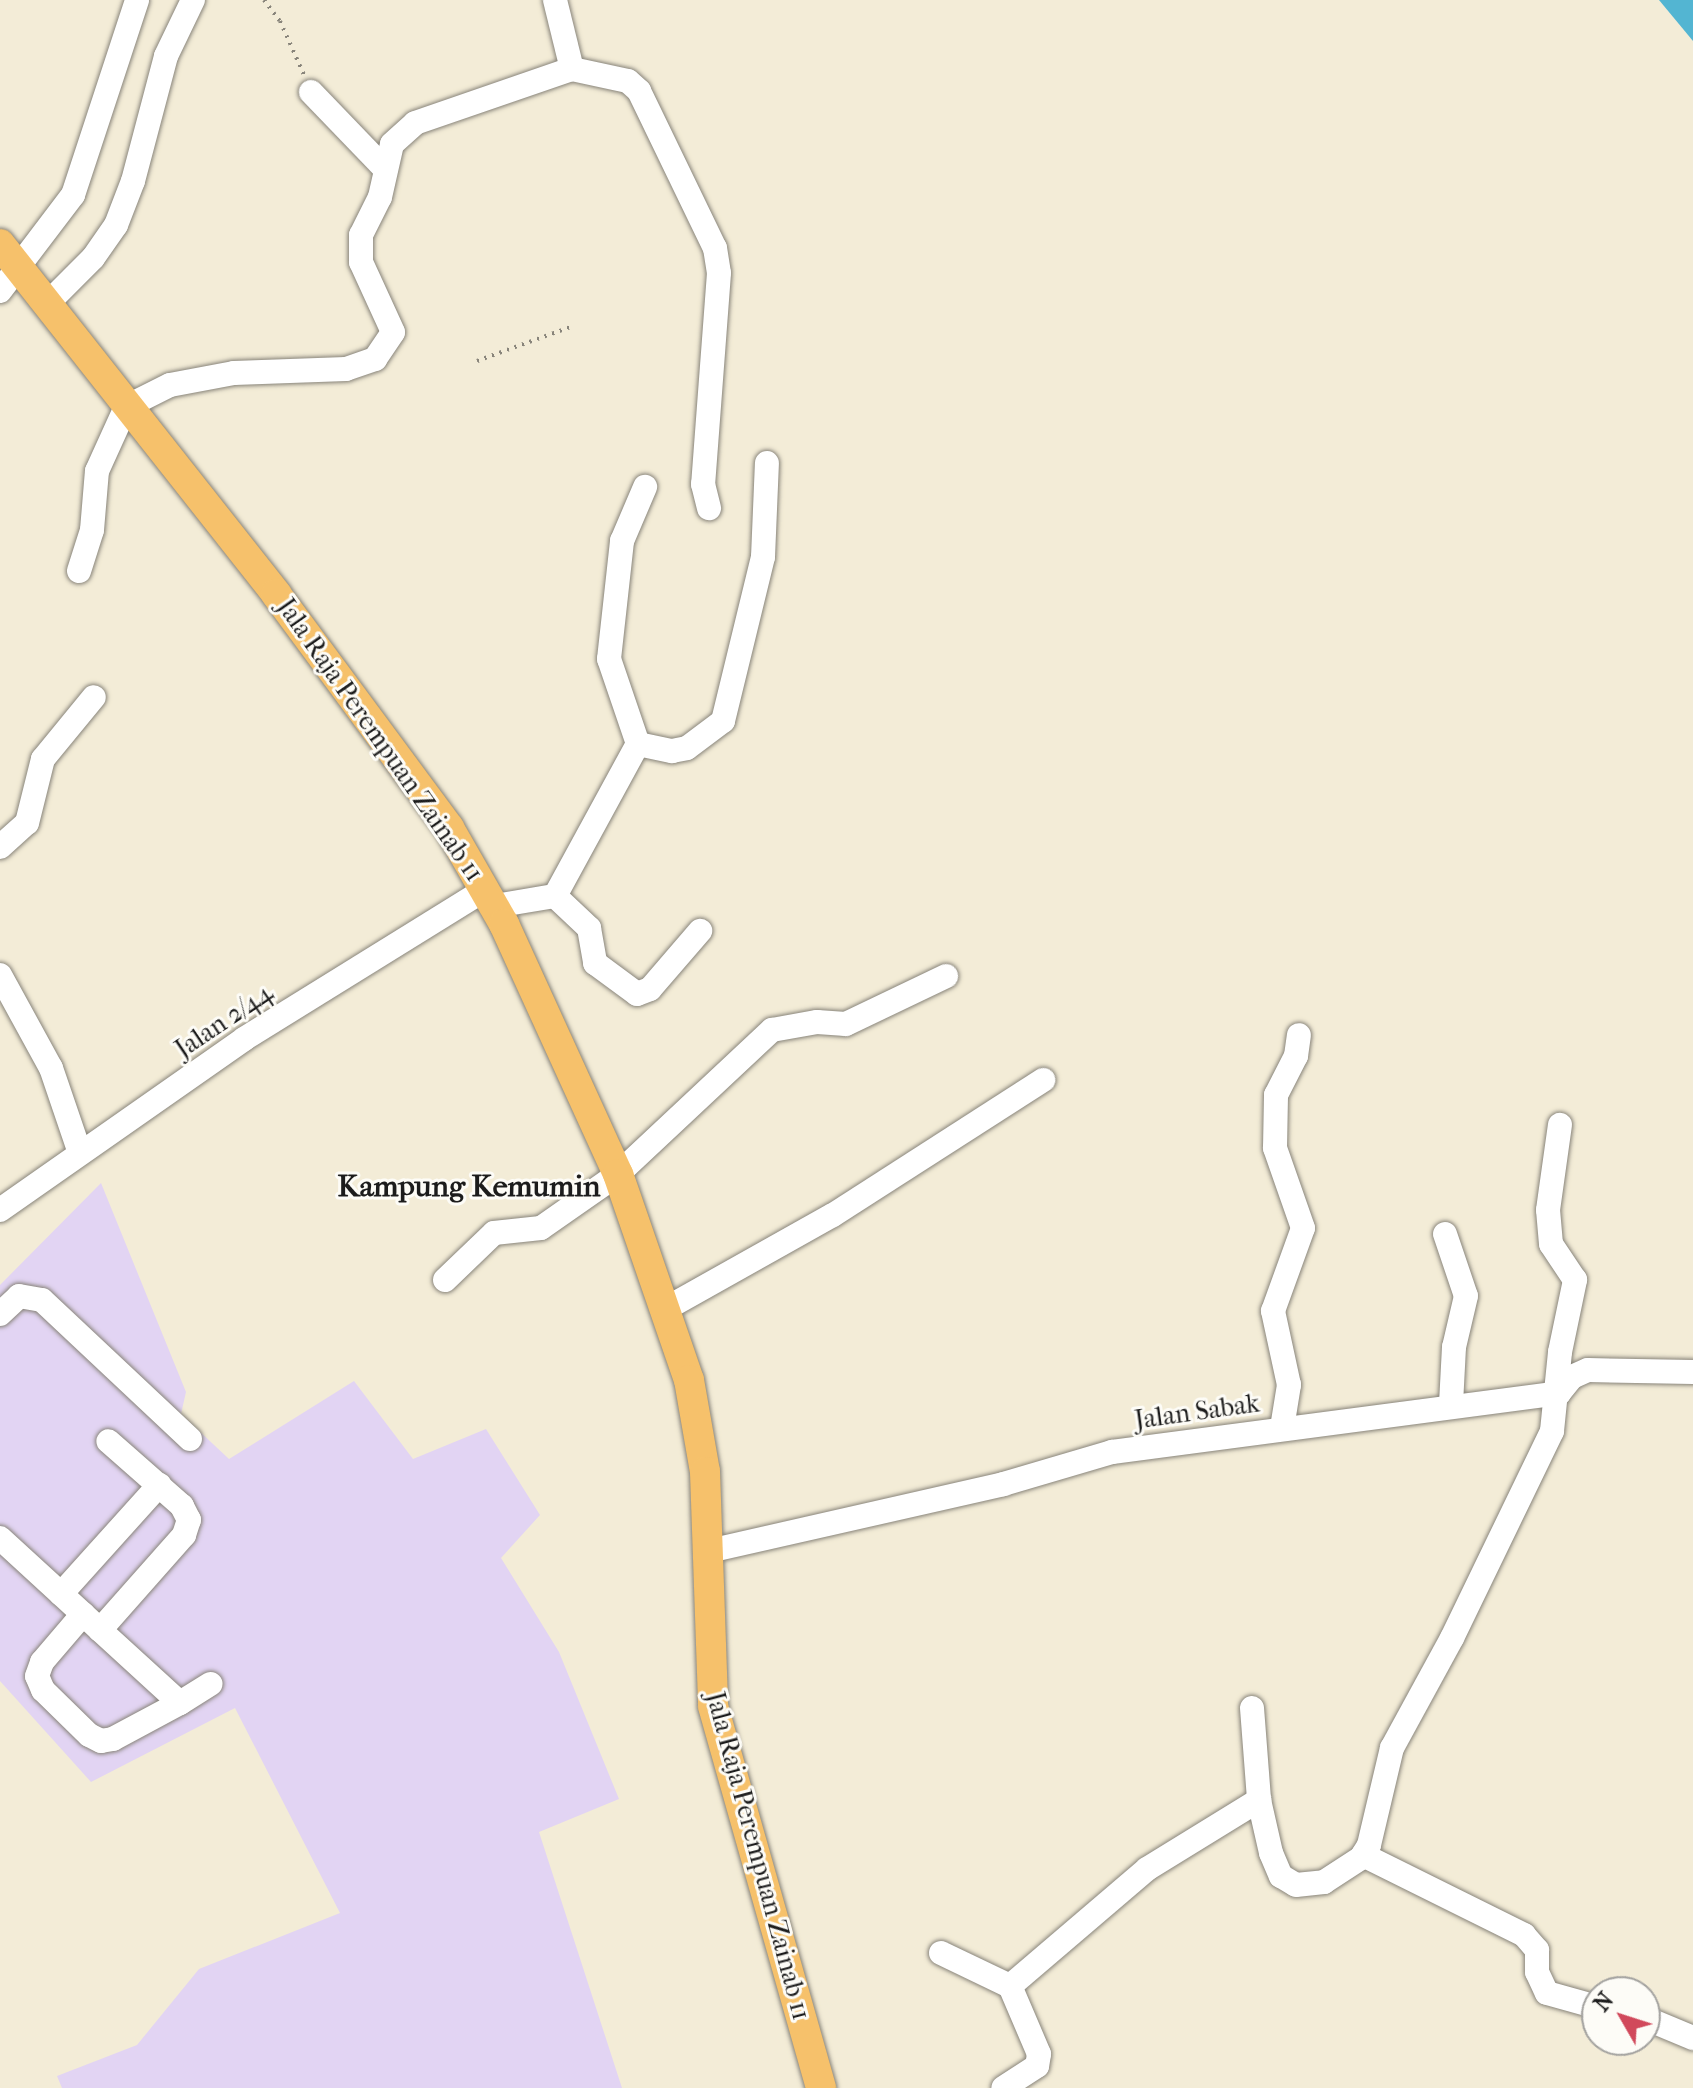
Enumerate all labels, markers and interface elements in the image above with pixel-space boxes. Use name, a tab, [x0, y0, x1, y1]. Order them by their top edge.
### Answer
street label: Jala Raja Perempuan Zainab 11	[270, 592, 490, 888]
street label: Jalan 2/44	[169, 977, 279, 1065]
district label: Kampung Kemumin	[338, 1169, 600, 1205]
street label: Jalan Sabak	[1133, 1388, 1261, 1436]
street label: Jala Raja Perempuan Zainab 11	[699, 1689, 817, 2023]
north arrow	[1581, 1976, 1661, 2056]
text: N	[1589, 1987, 1619, 2017]

